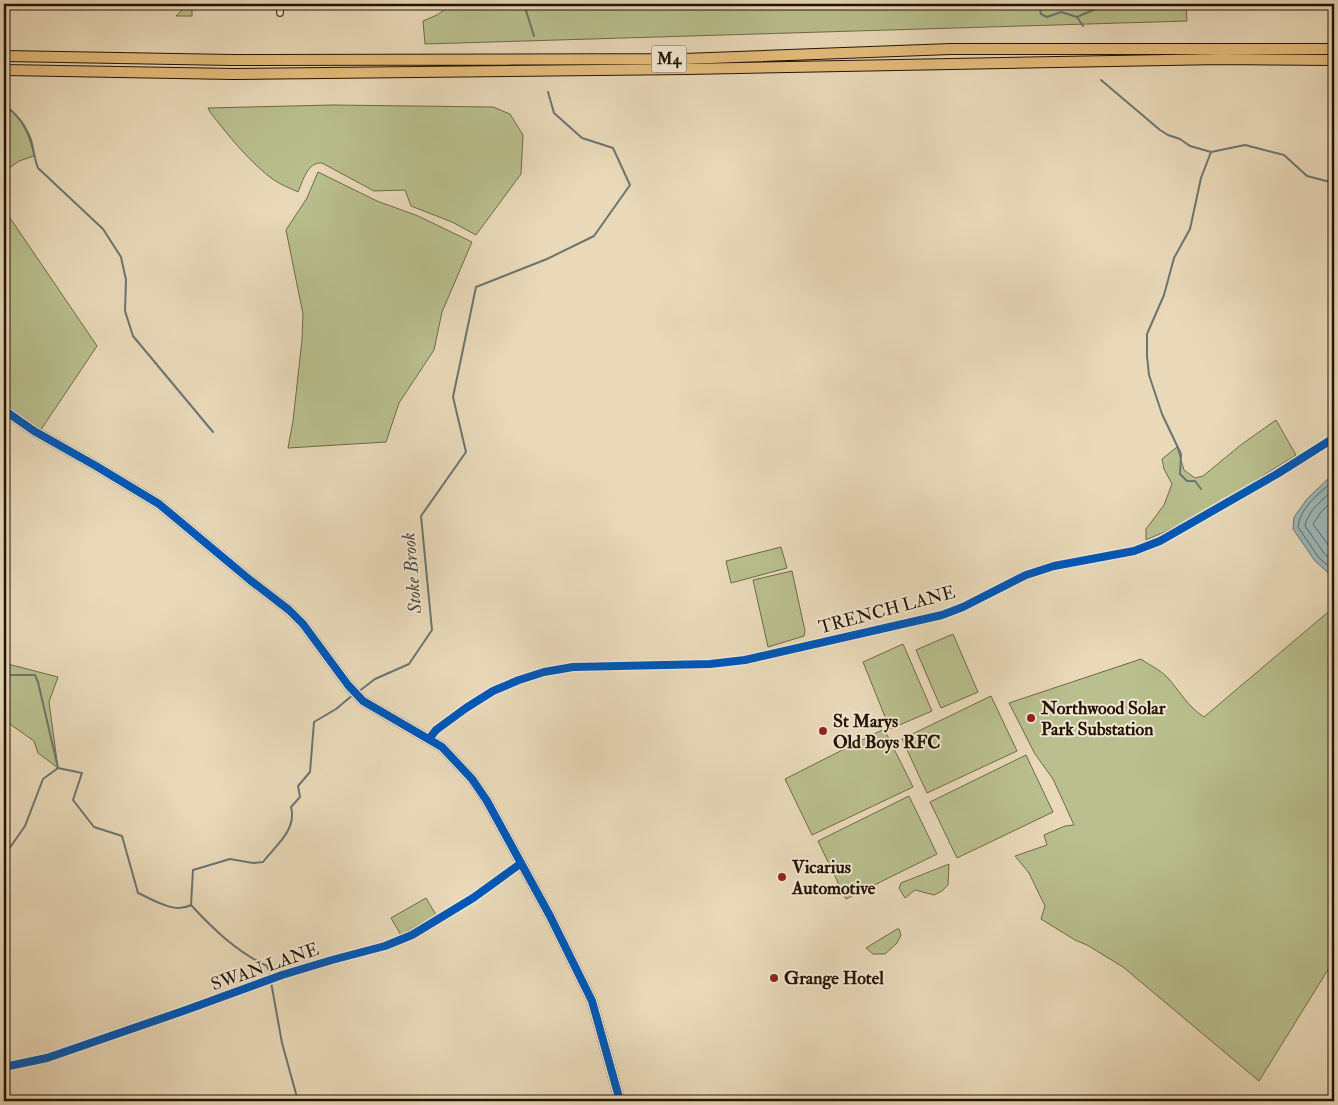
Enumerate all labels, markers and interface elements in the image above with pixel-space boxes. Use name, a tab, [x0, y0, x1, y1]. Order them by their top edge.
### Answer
road number: M4	[652, 46, 686, 72]
water label: Stoke Brook	[396, 531, 428, 616]
street label: TRENCH LANE	[816, 581, 958, 639]
place label: Northwood Solar Park Substation	[1040, 697, 1166, 741]
place label: St Marys Old Boys RFC	[833, 710, 940, 754]
marker: Northwood Solar Park Substation	[1025, 712, 1037, 724]
marker: St Marys Old Boys RFC	[817, 725, 829, 737]
place label: Vicarius Automotive	[791, 856, 876, 900]
marker: Vicarius Automotive	[776, 871, 788, 883]
street label: SWAN LANE	[208, 938, 322, 996]
place label: Grange Hotel	[784, 967, 884, 990]
marker: Grange Hotel	[768, 972, 780, 984]

